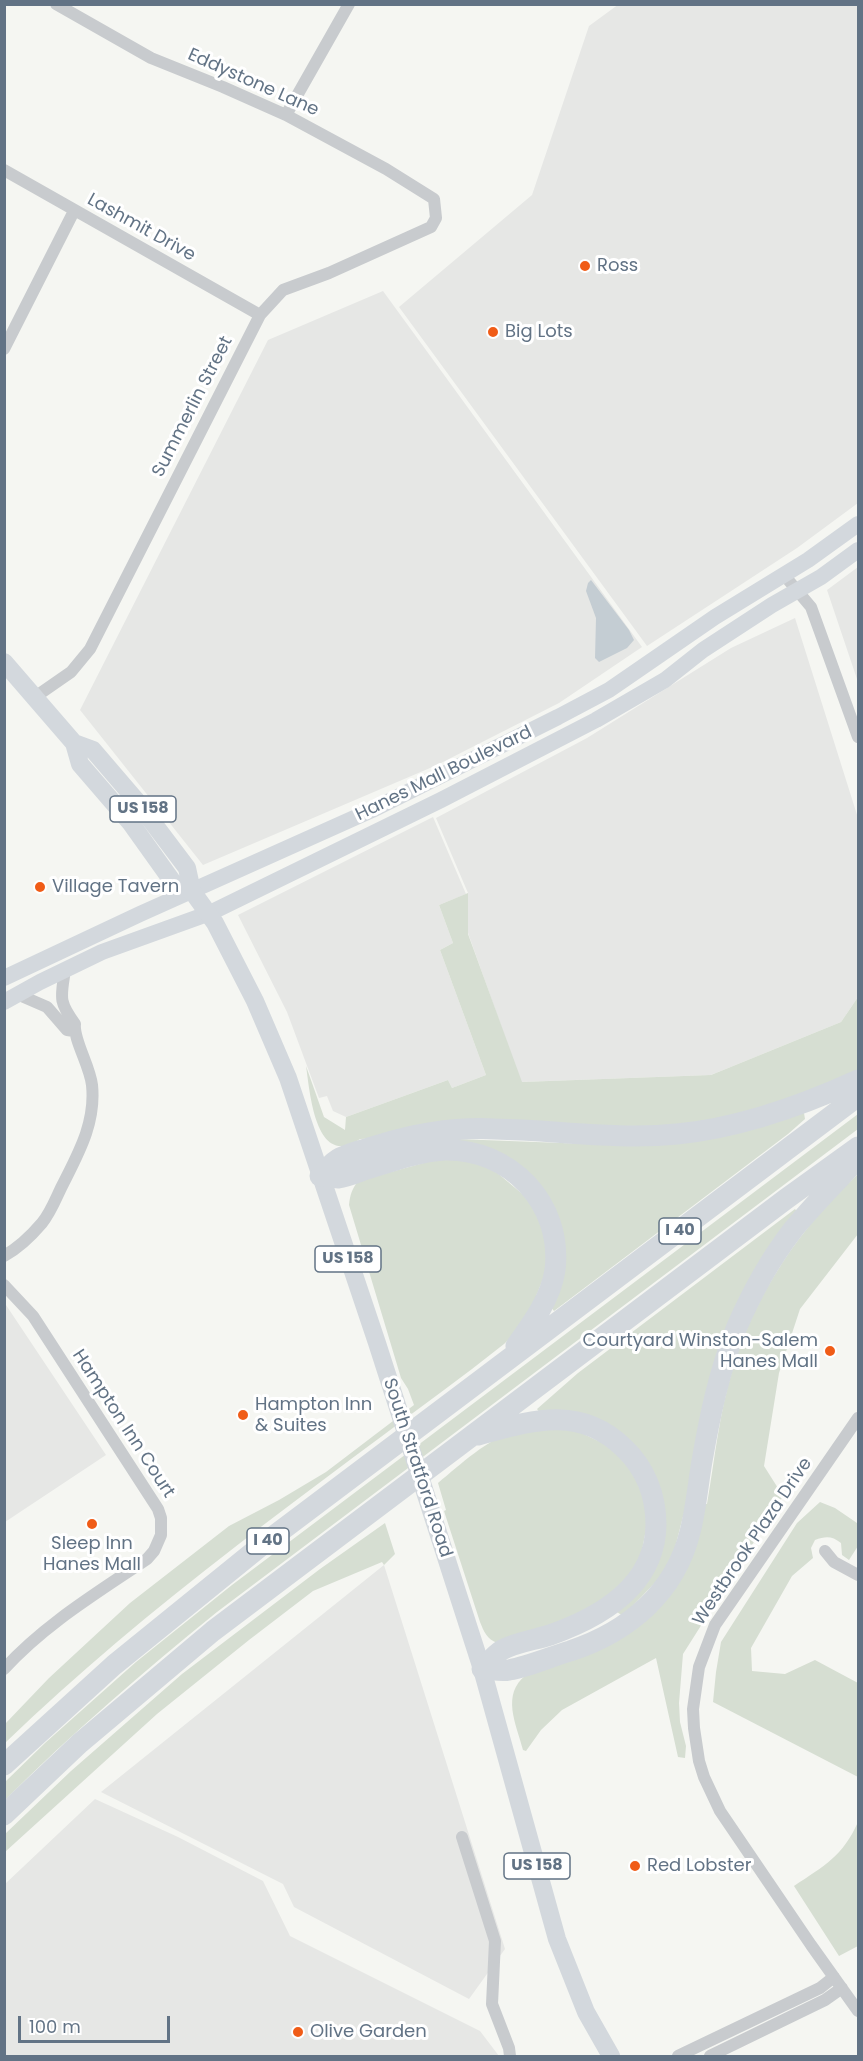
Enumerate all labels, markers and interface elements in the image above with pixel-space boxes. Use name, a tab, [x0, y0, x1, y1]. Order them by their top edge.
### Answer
street label: Eddystone Lane	[184, 44, 322, 122]
street label: Lashmit Drive	[83, 189, 199, 267]
place label: Ross	[597, 255, 638, 277]
marker: Ross	[578, 259, 592, 273]
place label: Big Lots	[505, 321, 573, 343]
marker: Big Lots	[486, 325, 500, 339]
street label: Summerlin Street	[148, 333, 238, 481]
street label: Hanes Mall Boulevard	[352, 722, 536, 826]
road number: US 158	[110, 796, 176, 822]
place label: Village Tavern	[52, 876, 179, 898]
marker: Village Tavern	[33, 880, 47, 894]
road number: I 40	[659, 1218, 701, 1244]
road number: US 158	[315, 1246, 381, 1272]
place label: Courtyard Winston-Salem Hanes Mall	[583, 1330, 818, 1372]
marker: Courtyard Winston-Salem Hanes Mall	[823, 1344, 837, 1358]
street label: Hampton Inn Court	[67, 1346, 179, 1502]
street label: South Stratford Road	[378, 1376, 456, 1560]
place label: Hampton Inn & Suites	[255, 1394, 372, 1436]
marker: Hampton Inn & Suites	[236, 1408, 250, 1422]
street label: Westbrook Plaza Drive	[689, 1454, 817, 1630]
marker: Sleep Inn Hanes Mall	[85, 1517, 99, 1531]
road number: I 40	[247, 1528, 289, 1554]
place label: Sleep Inn Hanes Mall	[43, 1533, 141, 1576]
road number: US 158	[504, 1853, 570, 1879]
place label: Red Lobster	[647, 1855, 751, 1877]
marker: Red Lobster	[628, 1859, 642, 1873]
scale bar	[21, 2004, 172, 2042]
text: 100 m	[29, 2014, 81, 2039]
place label: Olive Garden	[310, 2021, 427, 2043]
marker: Olive Garden	[291, 2025, 305, 2039]

